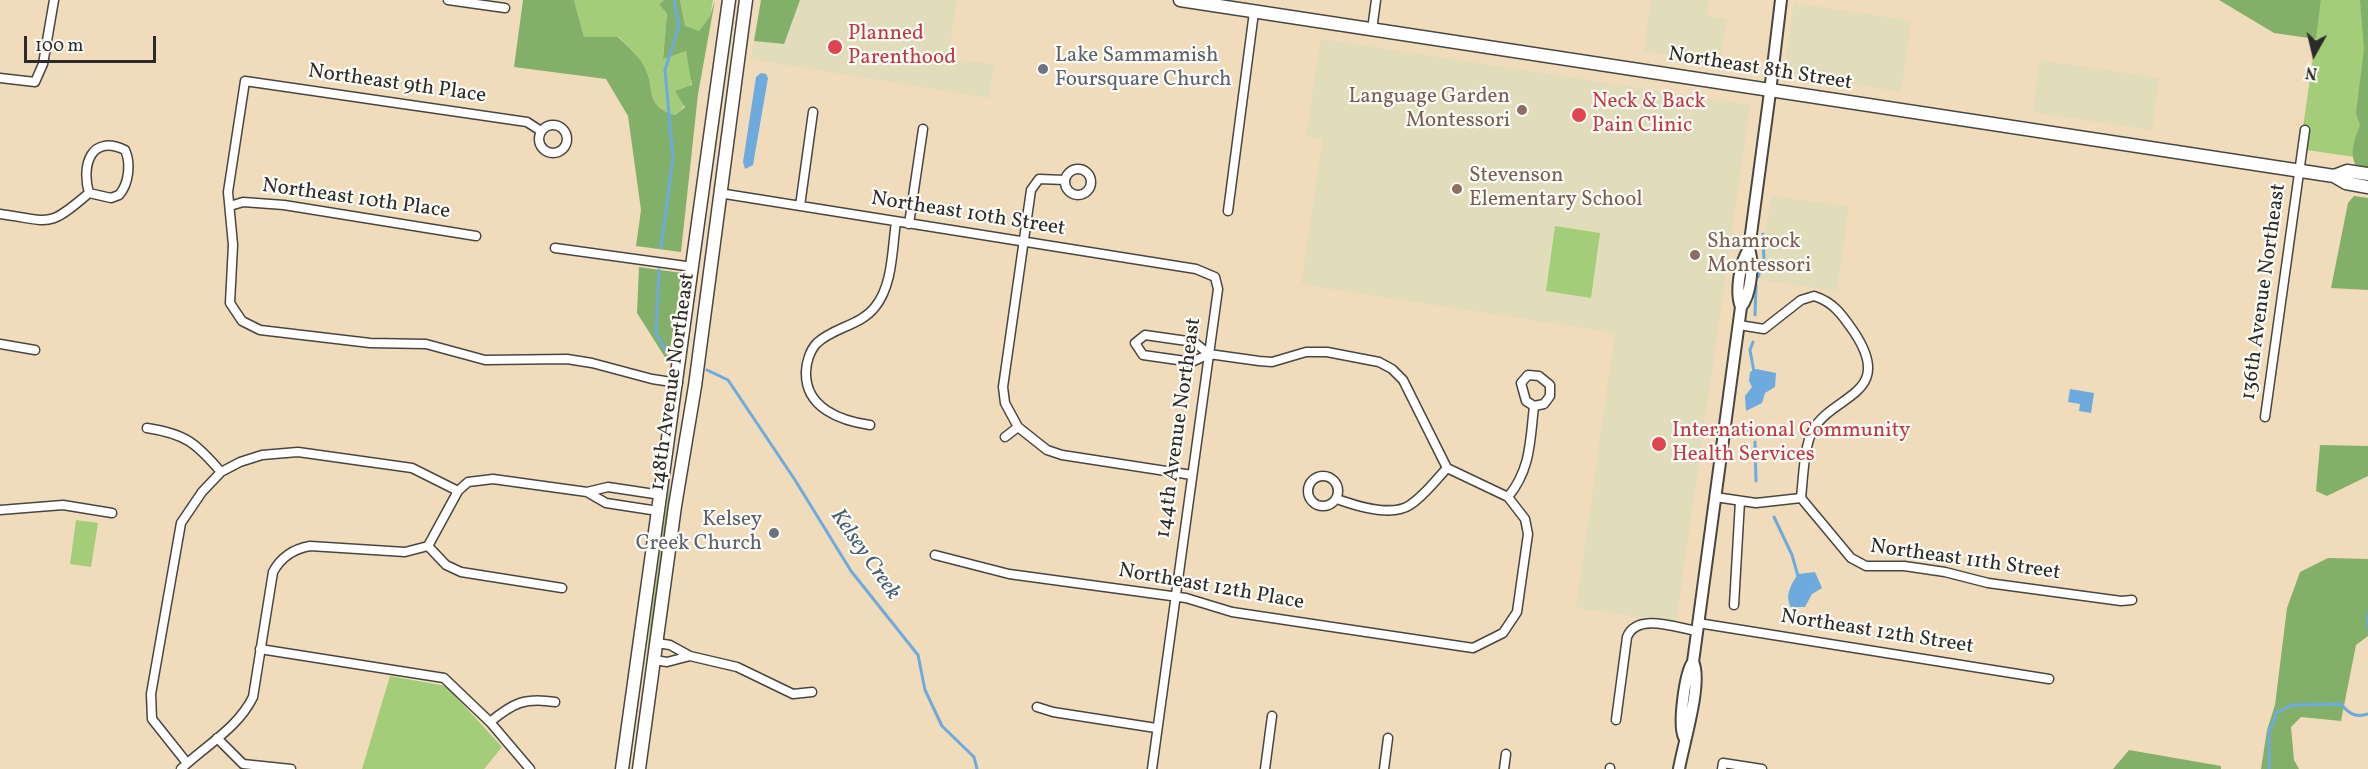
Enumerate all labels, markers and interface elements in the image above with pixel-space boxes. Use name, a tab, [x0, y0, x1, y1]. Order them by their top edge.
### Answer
place label: Planned Parenthood	[848, 22, 956, 72]
scale bar	[27, 24, 159, 62]
north arrow	[2284, 24, 2344, 84]
text: 100 m	[35, 34, 84, 59]
marker: Planned Parenthood	[826, 38, 844, 56]
street label: Northeast 8th Street	[1666, 43, 1854, 97]
place label: Lake Sammamish Foursquare Church	[1055, 44, 1232, 94]
street label: Northeast 9th Place	[306, 60, 488, 110]
text: N	[2304, 60, 2319, 84]
marker: Lake Sammamish Foursquare Church	[1036, 62, 1050, 76]
place label: Language Garden Montessori	[1348, 85, 1510, 135]
place label: Neck & Back Pain Clinic	[1592, 90, 1706, 140]
marker: Language Garden Montessori	[1515, 103, 1529, 117]
marker: Neck & Back Pain Clinic	[1570, 106, 1588, 124]
place label: Stevenson Elementary School	[1469, 164, 1643, 214]
street label: Northeast 10th Place	[260, 174, 452, 226]
marker: Stevenson Elementary School	[1450, 182, 1464, 196]
street label: 136th Avenue Northeast	[2237, 182, 2293, 402]
street label: Northeast 10th Street	[869, 187, 1067, 243]
place label: Shamrock Montessori	[1707, 230, 1811, 280]
marker: Shamrock Montessori	[1688, 248, 1702, 262]
street label: 148th Avenue Northeast	[646, 271, 702, 493]
street label: 144th Avenue Northeast	[1152, 316, 1208, 540]
place label: International Community Health Services	[1672, 419, 1910, 469]
marker: International Community Health Services	[1650, 435, 1668, 453]
water label: Kelsey Creek	[823, 505, 905, 605]
place label: Kelsey Creek Church	[636, 508, 762, 558]
marker: Kelsey Creek Church	[767, 526, 781, 540]
street label: Northeast 11th Street	[1868, 535, 2062, 587]
street label: Northeast 12th Place	[1116, 559, 1306, 617]
street label: Northeast 12th Street	[1779, 605, 1975, 661]

